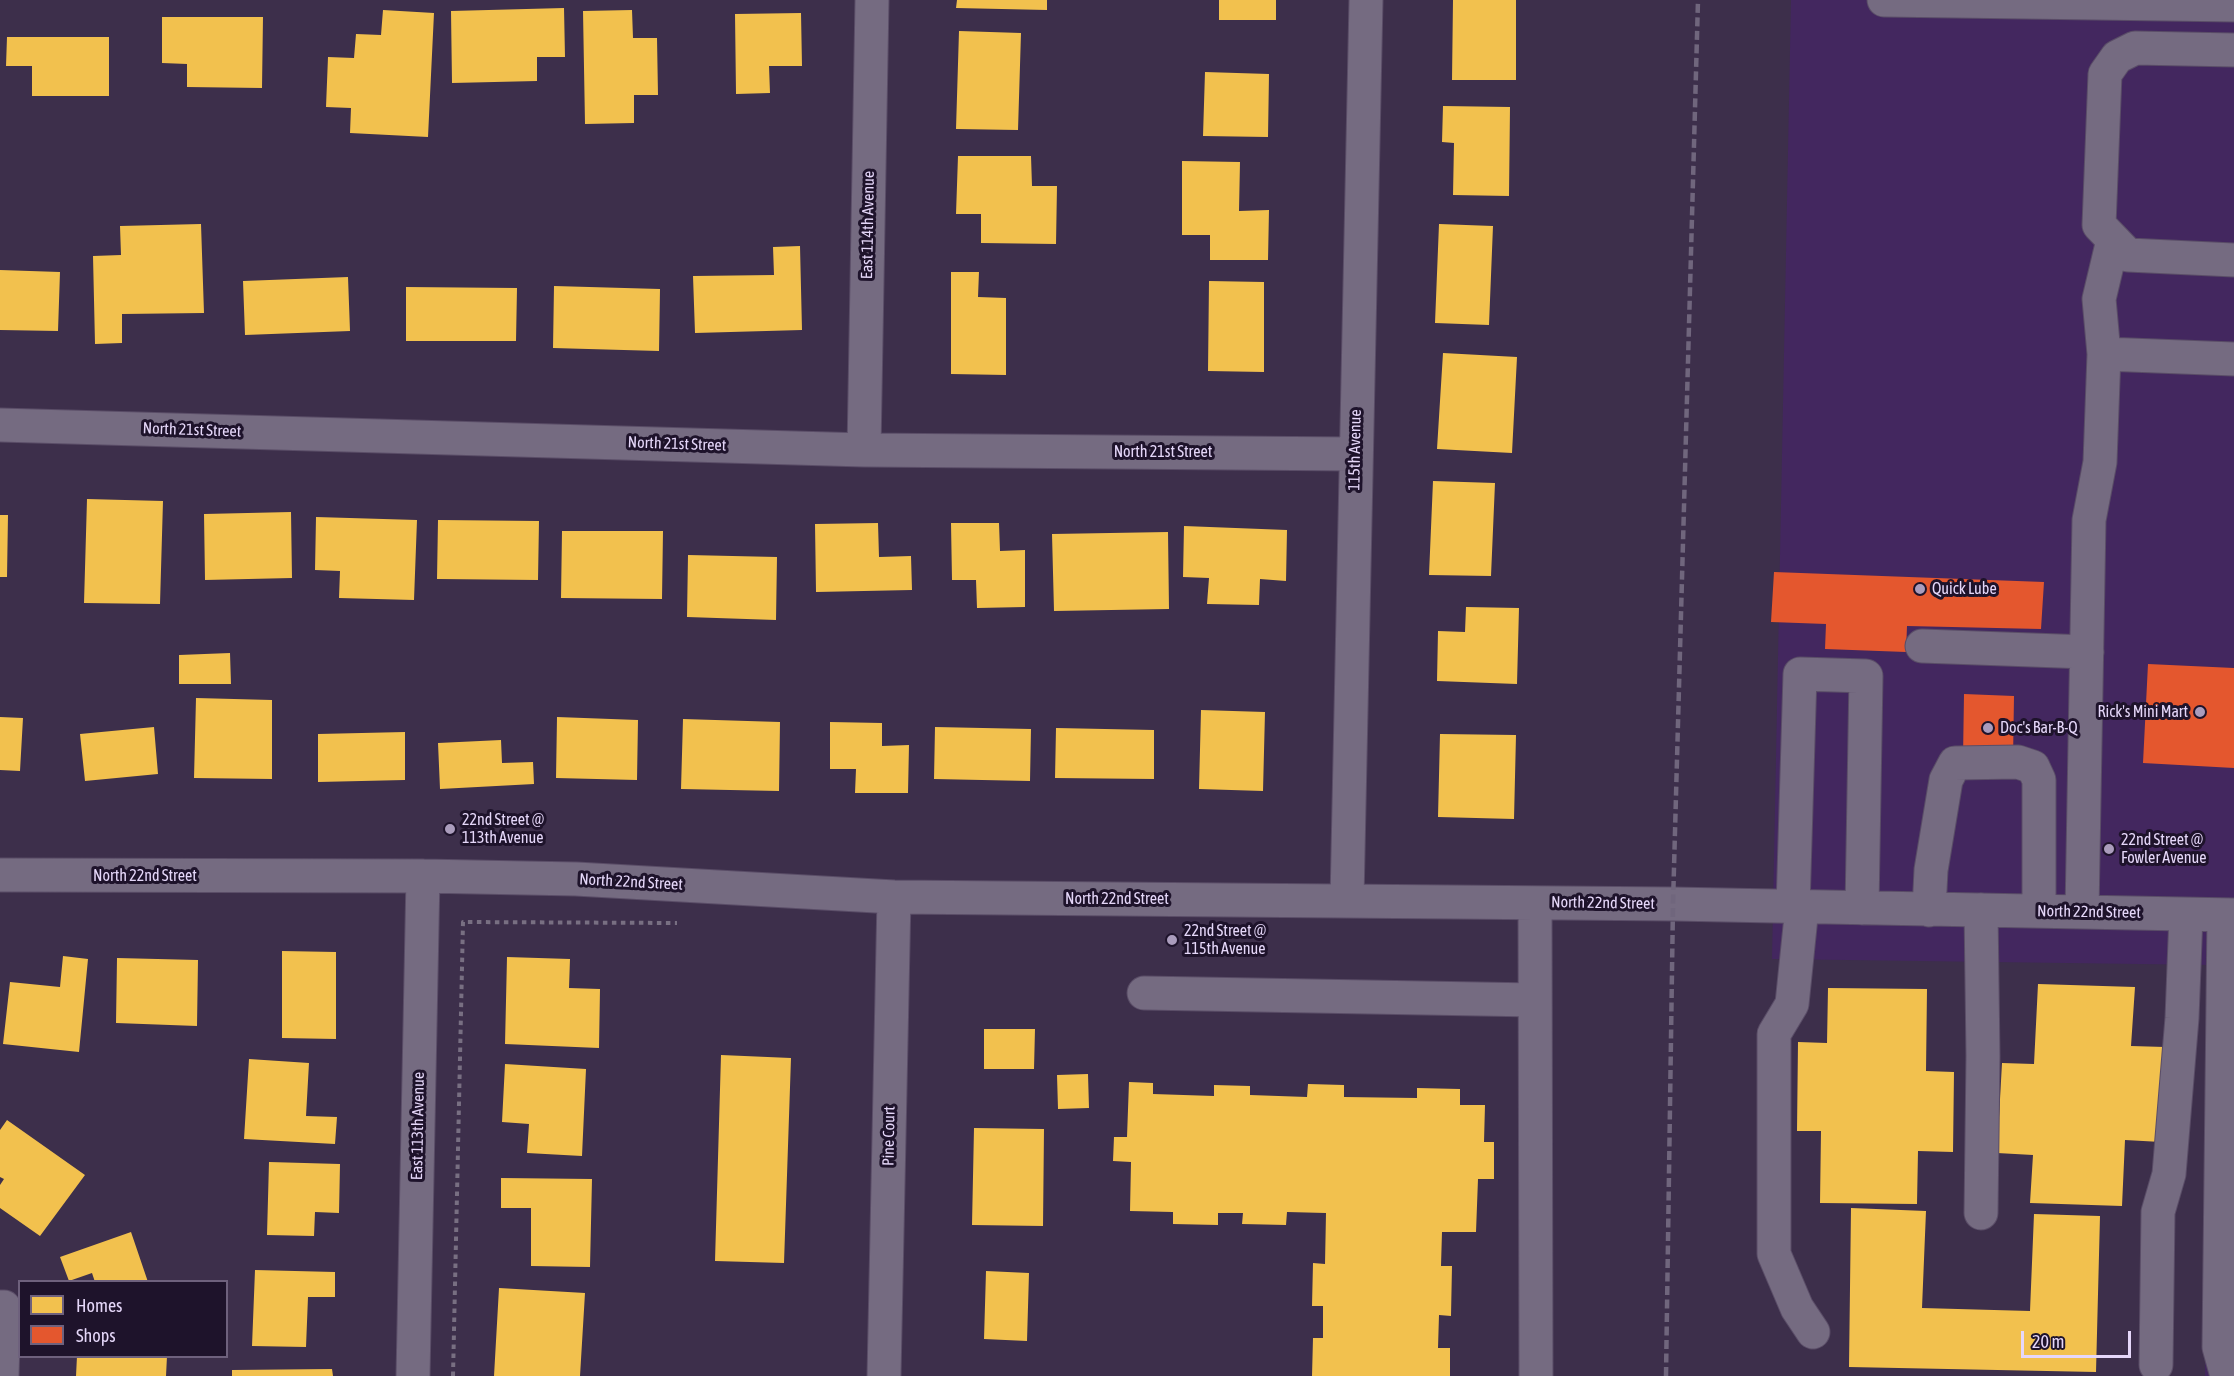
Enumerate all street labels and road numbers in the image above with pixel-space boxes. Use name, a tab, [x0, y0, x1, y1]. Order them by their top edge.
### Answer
street label: East 114th Avenue	[857, 171, 879, 279]
street label: 115th Avenue	[1345, 409, 1365, 491]
street label: North 21st Street	[142, 419, 242, 441]
street label: North 21st Street	[627, 433, 727, 455]
street label: North 21st Street	[1114, 442, 1212, 462]
street label: North 22nd Street	[93, 866, 197, 886]
street label: North 22nd Street	[579, 870, 683, 894]
street label: North 22nd Street	[1065, 889, 1169, 909]
street label: North 22nd Street	[1551, 892, 1655, 914]
street label: North 22nd Street	[2037, 901, 2141, 923]
street label: East 113th Avenue	[407, 1072, 429, 1180]
street label: Pine Court	[879, 1106, 899, 1166]

